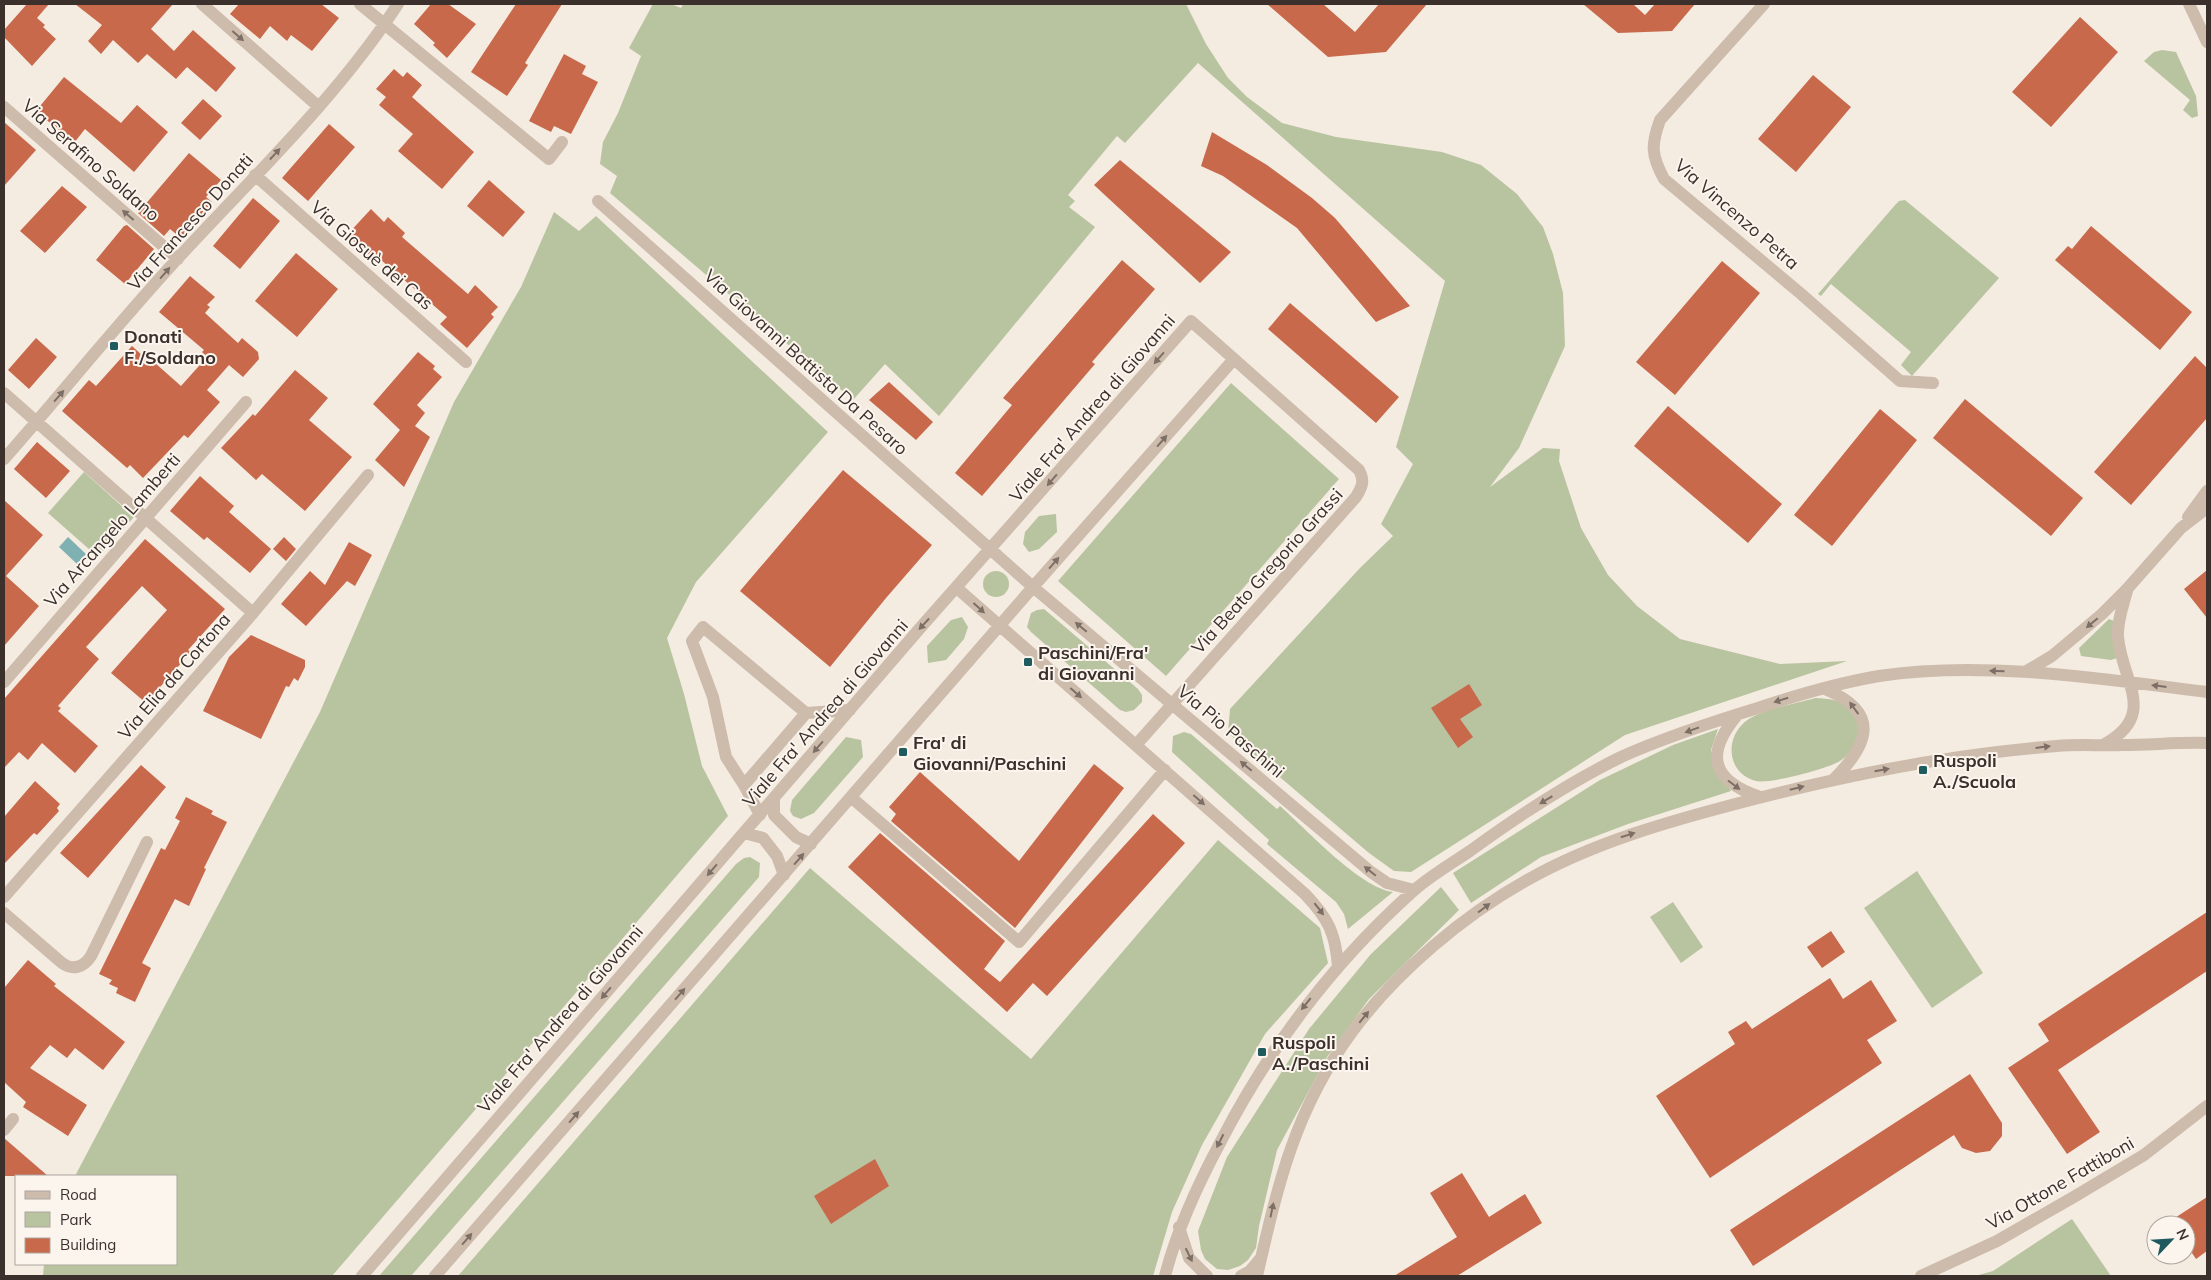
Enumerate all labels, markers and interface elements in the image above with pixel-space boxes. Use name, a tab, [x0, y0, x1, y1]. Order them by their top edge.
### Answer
one-way arrow	[232, 30, 244, 42]
street label: Via Serafino Soldano	[18, 94, 164, 226]
one-way arrow	[269, 148, 281, 160]
street label: Via Francesco Donati	[122, 149, 258, 295]
street label: Via Vincenzo Petra	[1670, 154, 1804, 274]
street label: Via Giosuè dei Cas	[306, 195, 438, 315]
one-way arrow	[122, 210, 134, 221]
street label: Via Giovanni Battista Da Pesaro	[699, 264, 913, 460]
one-way arrow	[159, 268, 171, 280]
street label: Viale Fra' Andrea di Giovanni	[1004, 309, 1180, 507]
place label: Donati F./Soldano	[124, 325, 216, 369]
marker: Donati F./Soldano	[108, 340, 120, 352]
one-way arrow	[1154, 352, 1165, 364]
one-way arrow	[53, 390, 64, 403]
one-way arrow	[1156, 435, 1167, 448]
street label: Via Arcangelo Lamberti	[39, 448, 185, 612]
one-way arrow	[1046, 474, 1058, 486]
street label: Via Beato Gregorio Grassi	[1186, 483, 1348, 659]
one-way arrow	[1048, 557, 1060, 569]
one-way arrow	[972, 602, 984, 614]
street label: Via Elia da Cortona	[113, 608, 235, 744]
street label: Viale Fra' Andrea di Giovanni	[737, 614, 913, 812]
one-way arrow	[2086, 617, 2099, 628]
one-way arrow	[918, 618, 930, 630]
one-way arrow	[1075, 622, 1088, 633]
place label: Paschini/Fra' di Giovanni	[1038, 641, 1148, 685]
marker: Paschini/Fra' di Giovanni	[1022, 656, 1034, 668]
one-way arrow	[1989, 667, 2005, 675]
street label: Via Pio Paschini	[1173, 679, 1289, 783]
one-way arrow	[2151, 682, 2167, 690]
one-way arrow	[1070, 688, 1083, 699]
one-way arrow	[1774, 697, 1789, 705]
one-way arrow	[1849, 701, 1859, 715]
one-way arrow	[1684, 726, 1699, 734]
place label: Fra' di Giovanni/Paschini	[913, 731, 1066, 775]
one-way arrow	[813, 741, 824, 753]
one-way arrow	[2035, 743, 2051, 751]
marker: Fra' di Giovanni/Paschini	[897, 746, 909, 758]
place label: Ruspoli A./Scuola	[1933, 749, 2016, 793]
one-way arrow	[1239, 760, 1252, 771]
marker: Ruspoli A./Scuola	[1917, 764, 1929, 776]
one-way arrow	[1874, 765, 1890, 773]
one-way arrow	[1728, 780, 1741, 790]
one-way arrow	[1790, 783, 1805, 791]
one-way arrow	[1193, 794, 1205, 806]
one-way arrow	[1539, 795, 1552, 804]
one-way arrow	[1621, 831, 1636, 839]
one-way arrow	[793, 852, 804, 865]
one-way arrow	[706, 864, 718, 876]
one-way arrow	[1363, 865, 1376, 876]
one-way arrow	[1314, 902, 1324, 916]
one-way arrow	[1477, 903, 1491, 913]
street label: Viale Fra' Andrea di Giovanni	[472, 920, 648, 1118]
one-way arrow	[600, 987, 612, 999]
one-way arrow	[675, 988, 686, 1001]
one-way arrow	[1301, 997, 1312, 1010]
one-way arrow	[1358, 1011, 1369, 1024]
place label: Ruspoli A./Paschini	[1272, 1031, 1369, 1075]
marker: Ruspoli A./Paschini	[1256, 1046, 1268, 1058]
one-way arrow	[568, 1111, 579, 1124]
street label: Via Ottone Fattiboni	[1982, 1131, 2138, 1235]
one-way arrow	[1216, 1134, 1224, 1149]
legend	[15, 1175, 178, 1265]
text: Road	[60, 1185, 97, 1204]
one-way arrow	[1268, 1202, 1276, 1217]
text: Park	[60, 1210, 92, 1229]
north arrow	[2146, 1215, 2196, 1265]
text: N	[2172, 1226, 2193, 1243]
one-way arrow	[461, 1234, 473, 1246]
text: Building	[60, 1235, 116, 1254]
one-way arrow	[1185, 1247, 1193, 1262]

